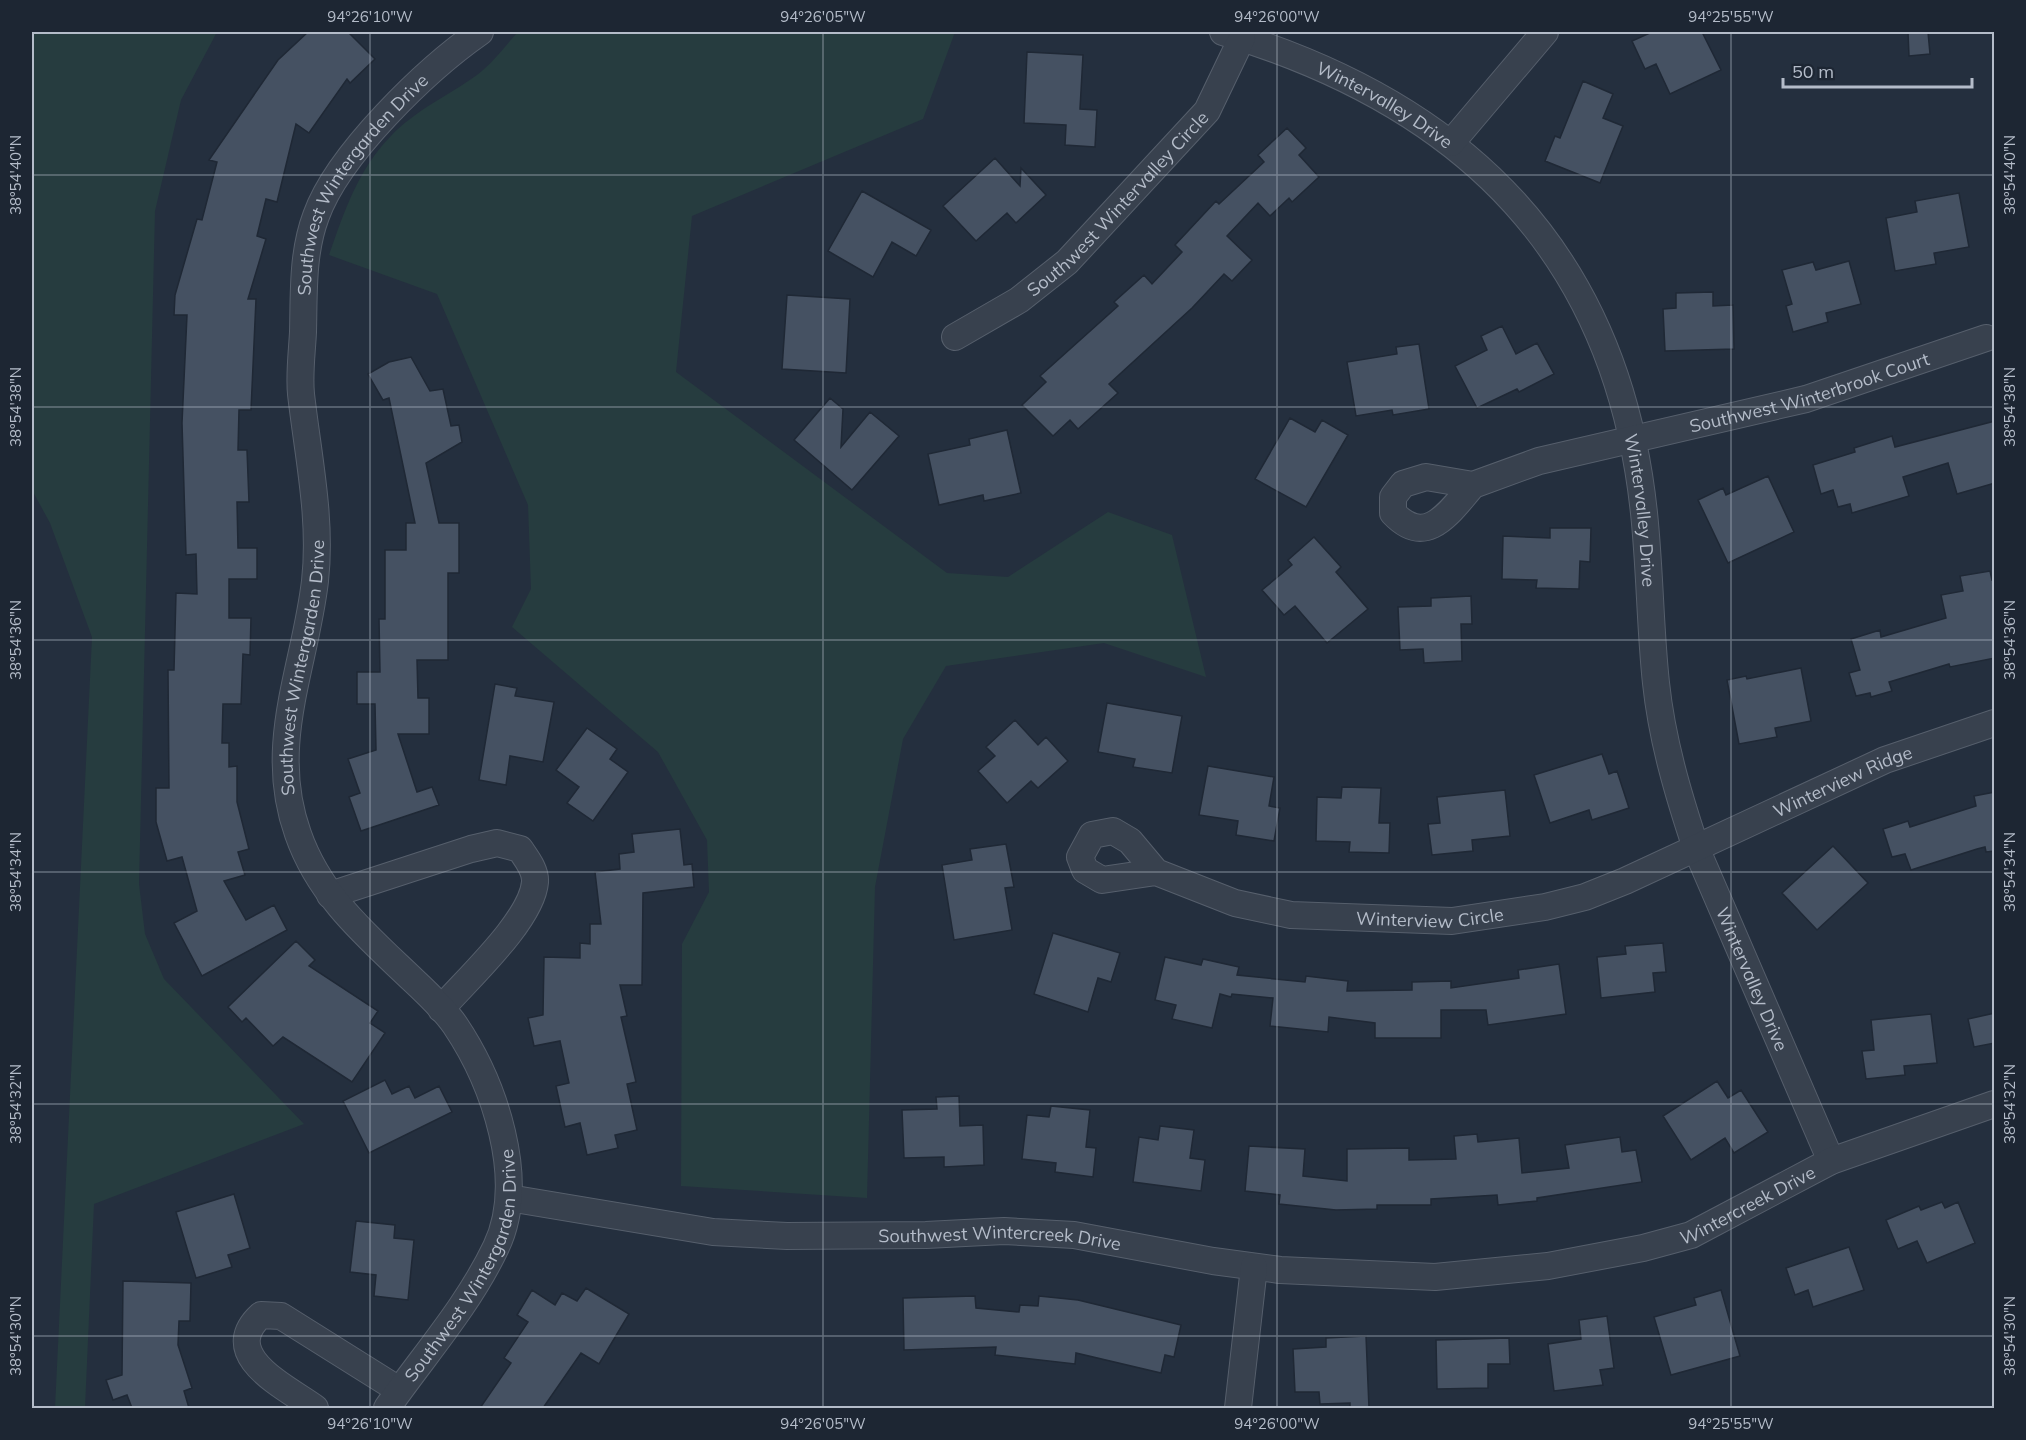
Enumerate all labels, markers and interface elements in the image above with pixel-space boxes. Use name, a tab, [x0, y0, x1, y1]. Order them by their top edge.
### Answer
text: 94°26'10"W	[327, 7, 413, 26]
text: 94°26'05"W	[780, 7, 866, 26]
text: 94°26'00"W	[1234, 7, 1320, 26]
text: 94°25'55"W	[1688, 7, 1774, 26]
scale bar	[1783, 51, 1972, 89]
street label: Wintervalley Drive	[1313, 56, 1458, 153]
text: 50 m	[1792, 60, 1834, 83]
street label: Southwest Wintergarden Drive	[292, 68, 433, 296]
street label: Southwest Wintervalley Circle	[1022, 106, 1213, 301]
text: 38°54'40"N	[6, 135, 25, 215]
text: 38°54'40"N	[2000, 135, 2019, 215]
street label: Southwest Winterbrook Court	[1687, 347, 1932, 437]
text: 38°54'38"N	[6, 367, 25, 447]
text: 38°54'38"N	[2000, 367, 2019, 447]
street label: Wintervalley Drive	[1620, 431, 1661, 588]
street label: Southwest Wintergarden Drive	[274, 540, 328, 797]
text: 38°54'36"N	[6, 600, 25, 680]
text: 38°54'36"N	[2000, 600, 2019, 680]
street label: Winterview Ridge	[1769, 740, 1915, 822]
text: 38°54'34"N	[6, 832, 25, 912]
text: 38°54'34"N	[2000, 832, 2019, 912]
street label: Winterview Circle	[1356, 902, 1505, 933]
street label: Wintervalley Drive	[1711, 903, 1794, 1054]
text: 38°54'32"N	[6, 1064, 25, 1144]
text: 38°54'32"N	[2000, 1064, 2019, 1144]
street label: Southwest Wintergarden Drive	[399, 1148, 520, 1386]
street label: Wintercreek Drive	[1677, 1160, 1819, 1249]
street label: Southwest Wintercreek Drive	[878, 1219, 1123, 1255]
text: 38°54'30"N	[6, 1296, 25, 1376]
text: 38°54'30"N	[2000, 1296, 2019, 1376]
text: 94°26'10"W	[327, 1414, 413, 1433]
text: 94°26'05"W	[780, 1414, 866, 1433]
text: 94°26'00"W	[1234, 1414, 1320, 1433]
text: 94°25'55"W	[1688, 1414, 1774, 1433]

